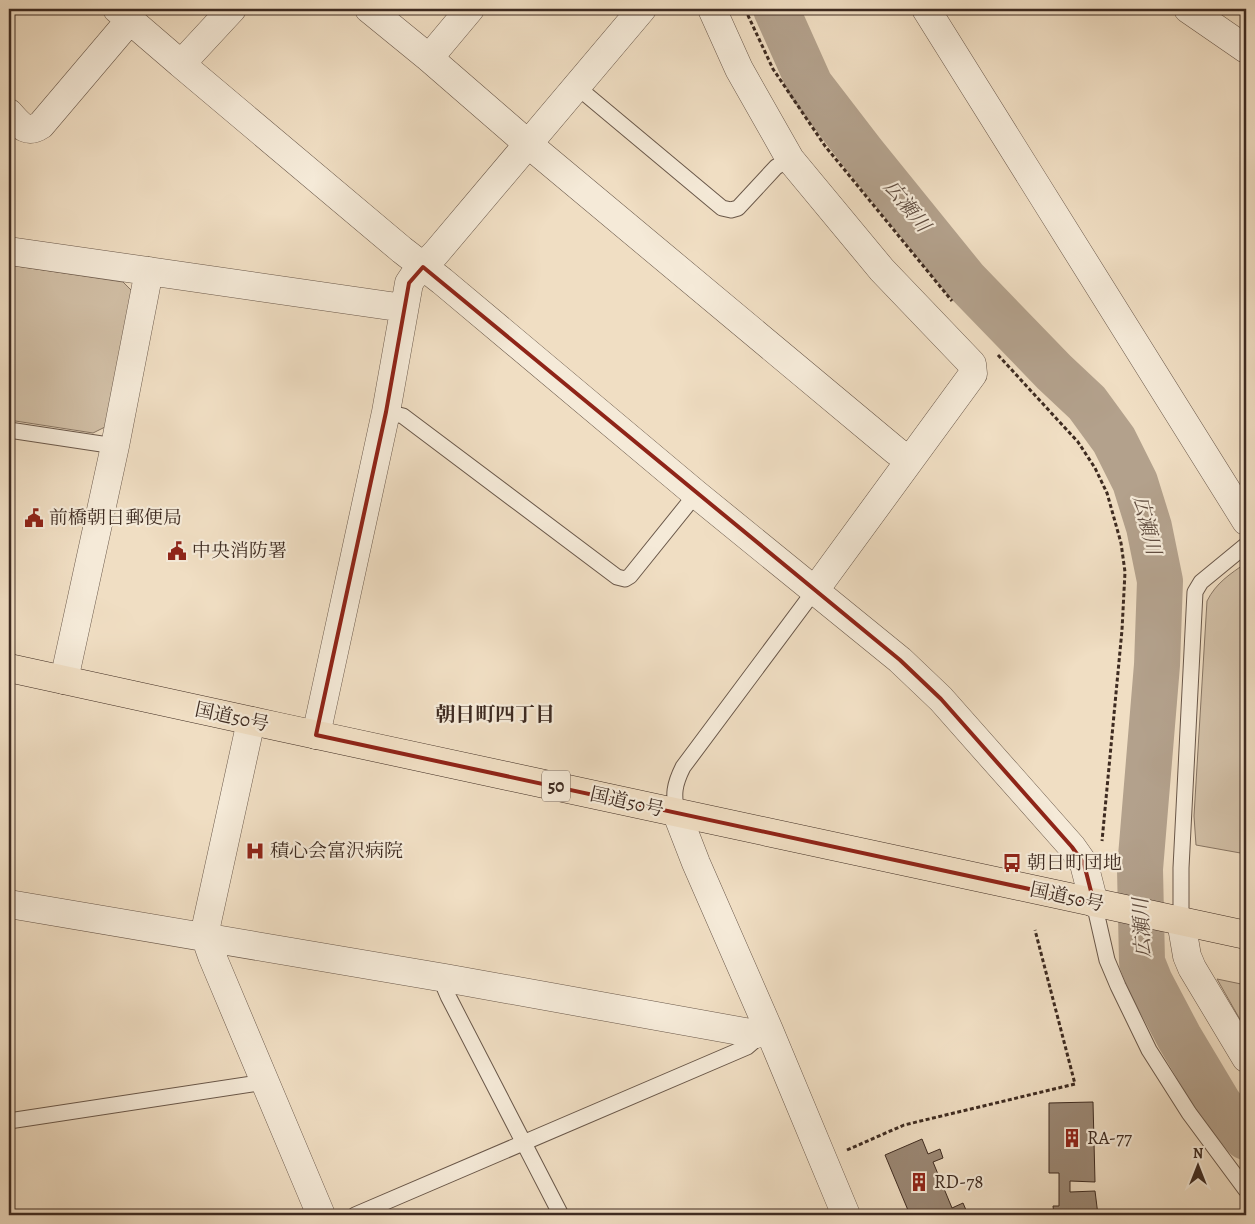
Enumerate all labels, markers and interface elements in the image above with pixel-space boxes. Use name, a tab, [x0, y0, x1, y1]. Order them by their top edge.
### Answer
water label: 広瀬川	[878, 174, 938, 239]
water label: 広瀬川	[1127, 493, 1168, 559]
place label: 前橋朝日郵便局	[49, 505, 182, 531]
public building icon: 前橋朝日郵便局	[23, 507, 45, 529]
place label: 中央消防署	[192, 538, 287, 564]
public building icon: 中央消防署	[166, 540, 188, 562]
street label: 国道50号	[192, 696, 272, 738]
district label: 朝日町四丁目	[435, 701, 555, 728]
road number: 50	[542, 770, 570, 801]
street label: 国道50号	[587, 781, 667, 823]
place label: 積心会富沢病院	[270, 838, 403, 864]
hospital icon: 積心会富沢病院	[244, 840, 266, 862]
place label: 朝日町団地	[1027, 850, 1122, 876]
bus stop icon: 朝日町団地	[1001, 852, 1023, 874]
street label: 国道50号	[1027, 876, 1107, 918]
water label: 広瀬川	[1127, 895, 1157, 959]
place label: RA-77	[1087, 1125, 1132, 1151]
building icon: RA-77	[1061, 1127, 1083, 1149]
north arrow	[1172, 1142, 1222, 1192]
text: N	[1193, 1144, 1203, 1163]
place label: RD-78	[934, 1169, 983, 1195]
building icon: RD-78	[908, 1171, 930, 1193]

